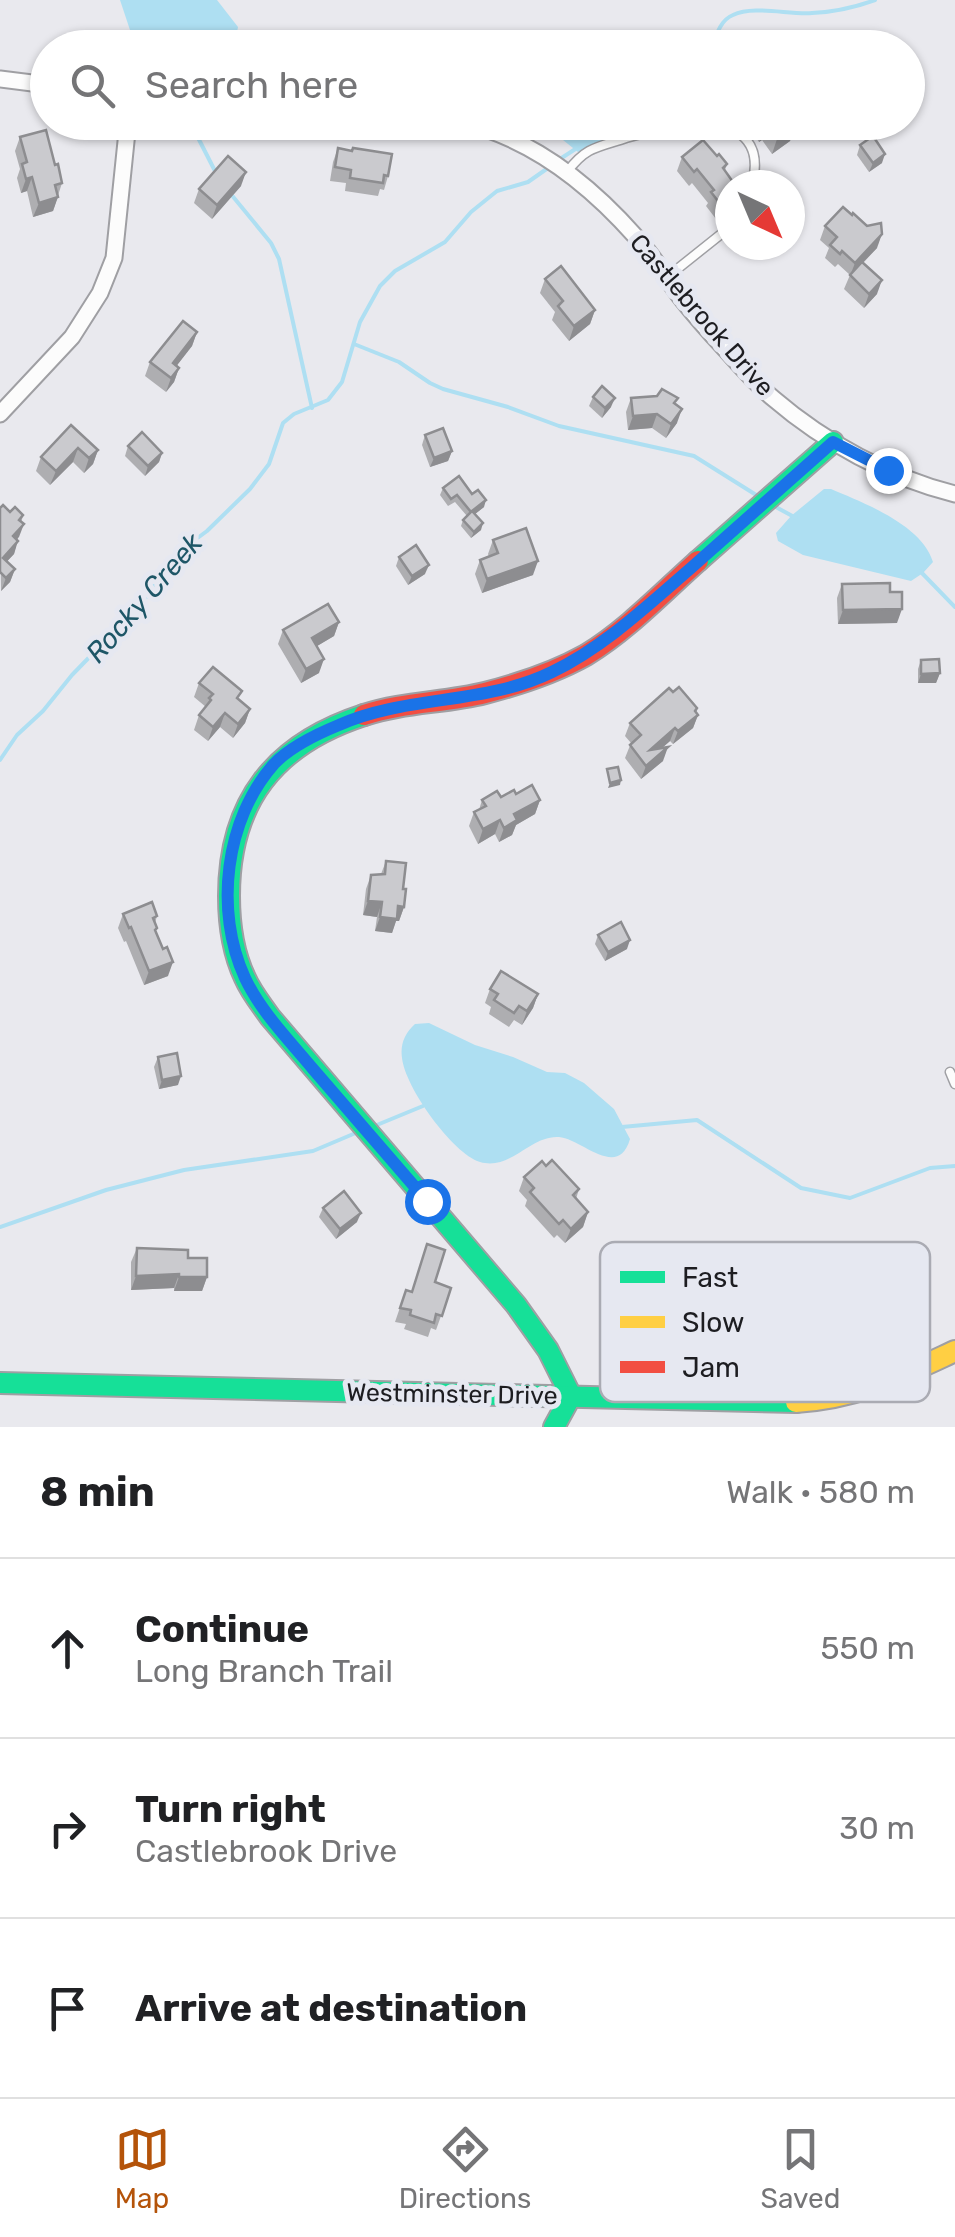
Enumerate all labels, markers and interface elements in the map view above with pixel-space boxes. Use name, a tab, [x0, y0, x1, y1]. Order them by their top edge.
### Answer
search box	[30, 30, 925, 140]
icon: search	[65, 58, 120, 113]
text: Search here	[145, 62, 358, 108]
north arrow	[715, 170, 805, 260]
street label: Castlebrook Drive	[624, 228, 780, 402]
route end	[866, 448, 912, 494]
water label: Rocky Creek	[79, 526, 210, 669]
route start	[405, 1179, 451, 1225]
legend	[600, 1242, 930, 1402]
text: Fast	[682, 1261, 738, 1294]
text: Slow	[682, 1306, 744, 1339]
text: Jam	[682, 1351, 740, 1384]
street label: Westminster Drive	[346, 1378, 558, 1410]
text: 8 min	[40, 1467, 155, 1517]
text: Walk · 580 m	[726, 1473, 915, 1511]
text: Continue	[135, 1606, 309, 1652]
icon: ahead	[40, 1621, 95, 1676]
text: 550 m	[820, 1629, 915, 1667]
text: Long Branch Trail	[135, 1652, 393, 1690]
text: Turn right	[135, 1786, 326, 1832]
icon: right	[40, 1801, 95, 1856]
text: 30 m	[839, 1809, 915, 1847]
text: Castlebrook Drive	[135, 1832, 397, 1870]
icon: arrive	[40, 1981, 95, 2036]
text: Arrive at destination	[135, 1985, 527, 2031]
tab: Map	[115, 2122, 170, 2215]
tab: Directions	[399, 2122, 531, 2215]
tab: Saved	[760, 2122, 840, 2215]

